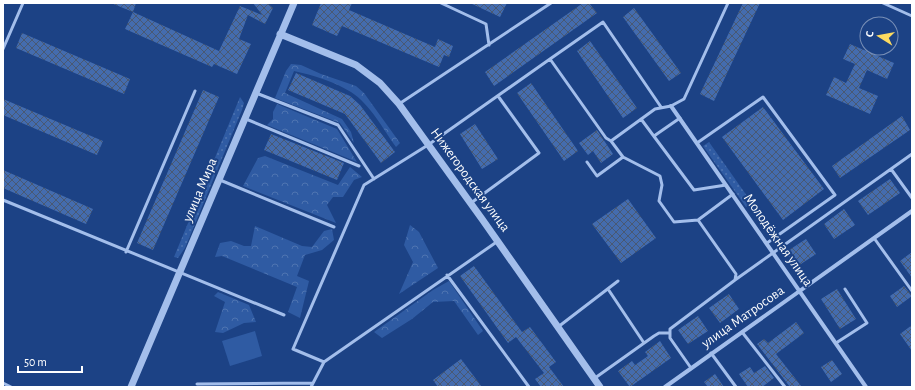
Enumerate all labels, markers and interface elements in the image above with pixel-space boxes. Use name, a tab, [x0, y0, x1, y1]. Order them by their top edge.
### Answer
north arrow	[859, 16, 899, 56]
text: С	[864, 30, 876, 38]
street label: Нижегородская улица	[428, 125, 513, 235]
street label: улица Мира	[180, 155, 220, 225]
street label: Молодёжная улица	[741, 191, 815, 289]
street label: улица Матросова	[698, 283, 787, 351]
scale bar	[18, 348, 82, 374]
text: 50 m	[24, 356, 47, 368]

